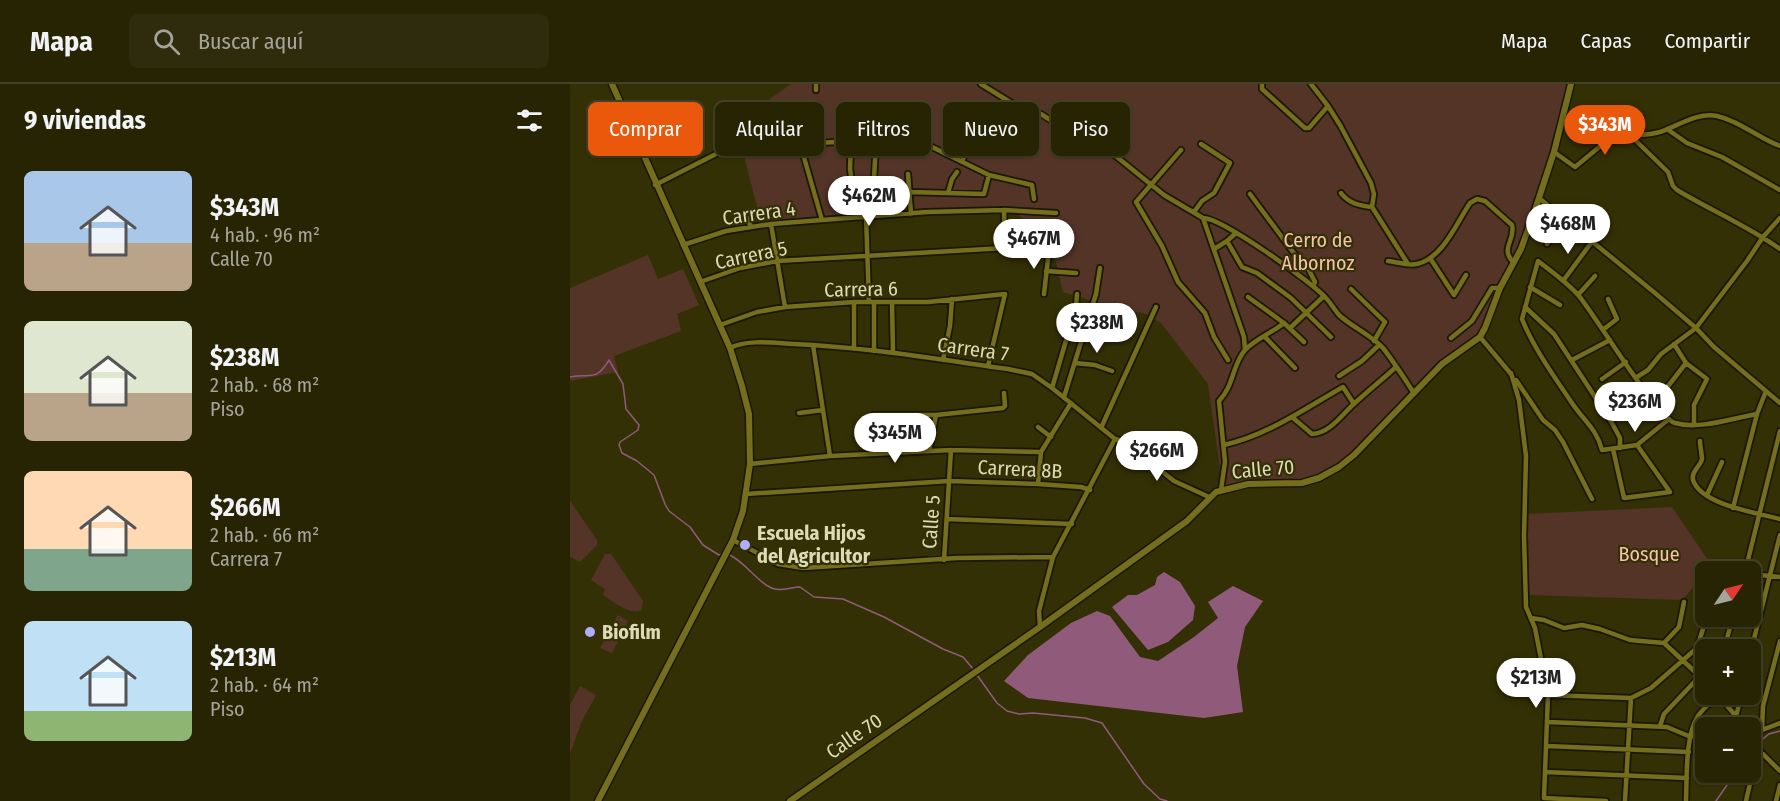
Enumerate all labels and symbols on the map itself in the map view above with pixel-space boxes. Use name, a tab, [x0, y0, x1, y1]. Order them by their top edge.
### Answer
pin: $343M	[1563, 105, 1647, 156]
pin: $462M	[827, 176, 911, 227]
street label: Carrera 4	[721, 196, 797, 230]
pin: $468M	[1526, 204, 1610, 255]
pin: $467M	[992, 219, 1076, 270]
park label: Cerro de Albornoz	[1282, 228, 1354, 275]
street label: Carrera 5	[713, 236, 789, 274]
street label: Carrera 6	[824, 276, 898, 302]
pin: $238M	[1055, 303, 1139, 354]
street label: Carrera 7	[936, 332, 1010, 366]
pin: $236M	[1593, 382, 1677, 433]
pin: $345M	[853, 413, 937, 464]
pin: $266M	[1115, 431, 1199, 482]
street label: Calle 70	[1231, 454, 1295, 484]
street label: Carrera 8B	[977, 455, 1063, 483]
street label: Calle 5	[917, 494, 945, 550]
place label: Escuela Hijos del Agricultor	[757, 521, 871, 568]
marker: Escuela Hijos del Agricultor	[738, 538, 752, 552]
park label: Bosque	[1618, 542, 1680, 566]
north arrow	[1695, 561, 1761, 627]
place label: Biofilm	[602, 620, 661, 644]
marker: Biofilm	[583, 625, 597, 639]
pin: $213M	[1494, 658, 1578, 709]
street label: Calle 70	[821, 708, 887, 764]

